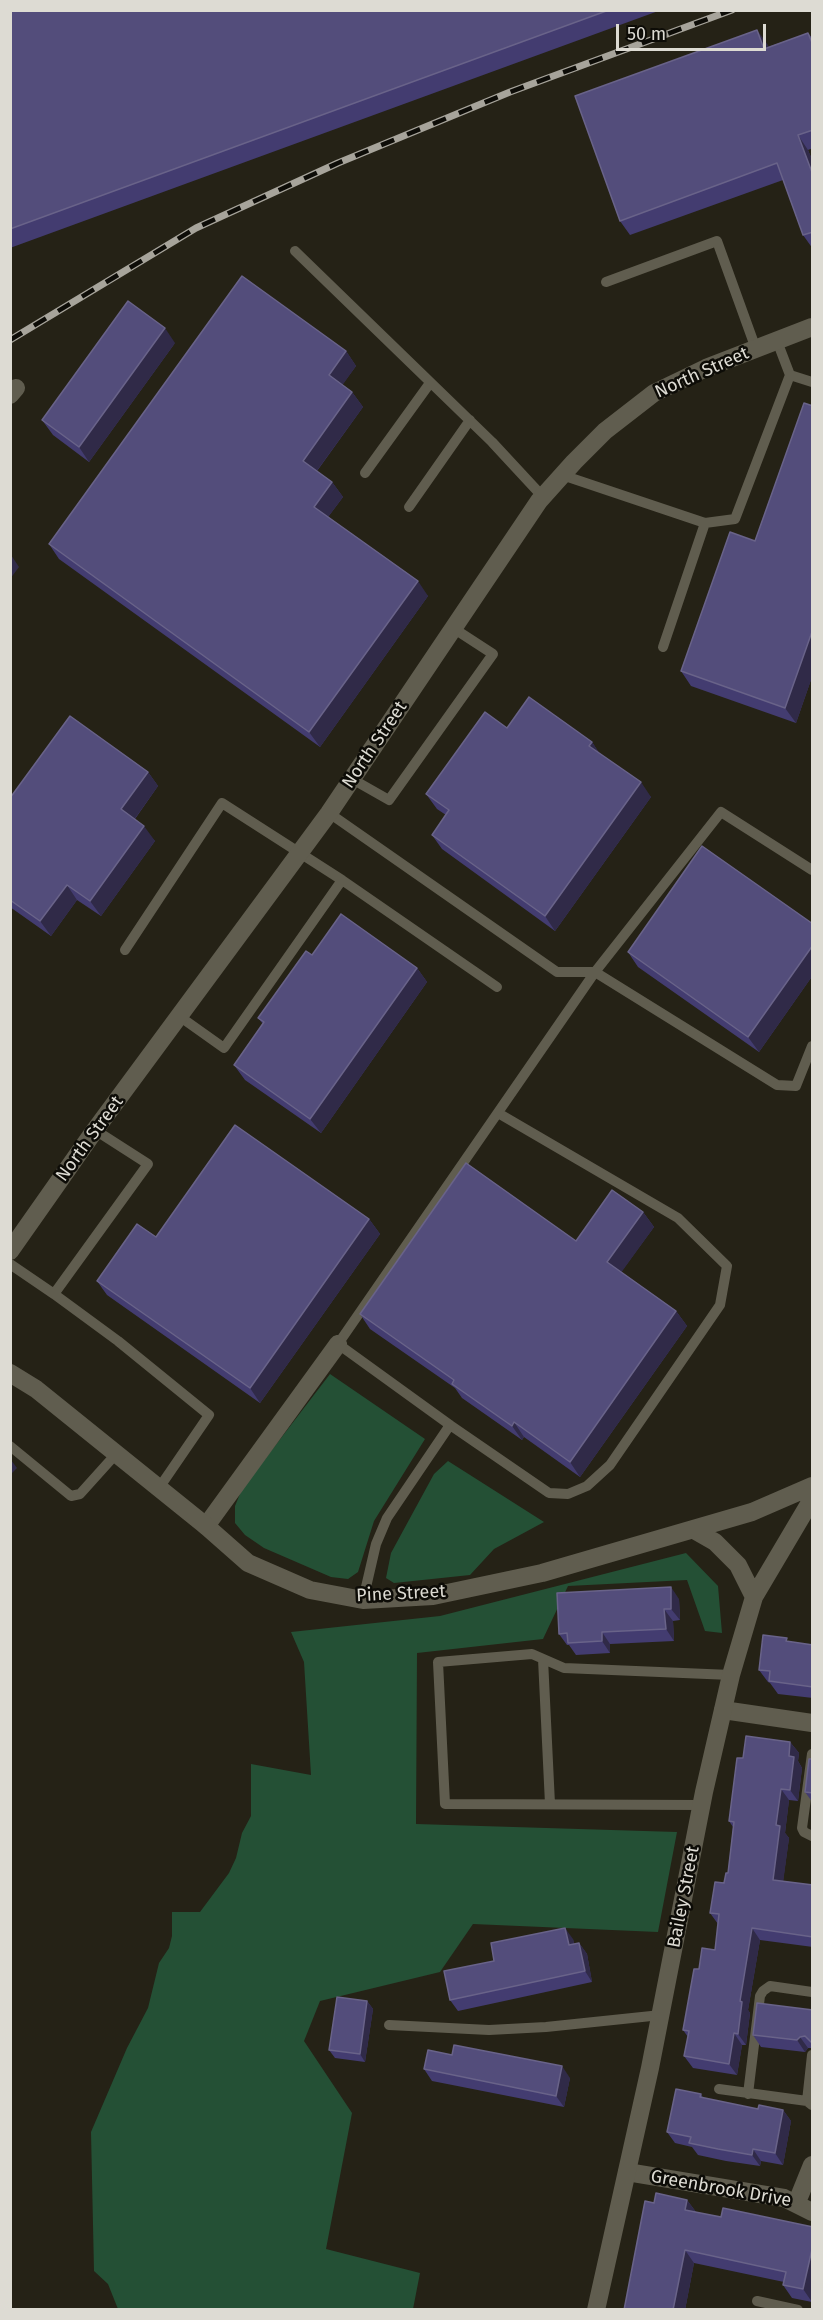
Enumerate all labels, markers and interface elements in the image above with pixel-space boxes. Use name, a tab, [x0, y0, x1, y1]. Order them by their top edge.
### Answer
scale bar	[619, 12, 769, 50]
text: 50 m	[627, 23, 666, 45]
street label: North Street	[652, 343, 752, 403]
street label: North Street	[338, 697, 412, 793]
street label: North Street	[52, 1092, 128, 1186]
street label: Pine Street	[356, 1581, 446, 1607]
street label: Bailey Street	[664, 1844, 704, 1950]
street label: Greenbrook Drive	[649, 2166, 793, 2212]

